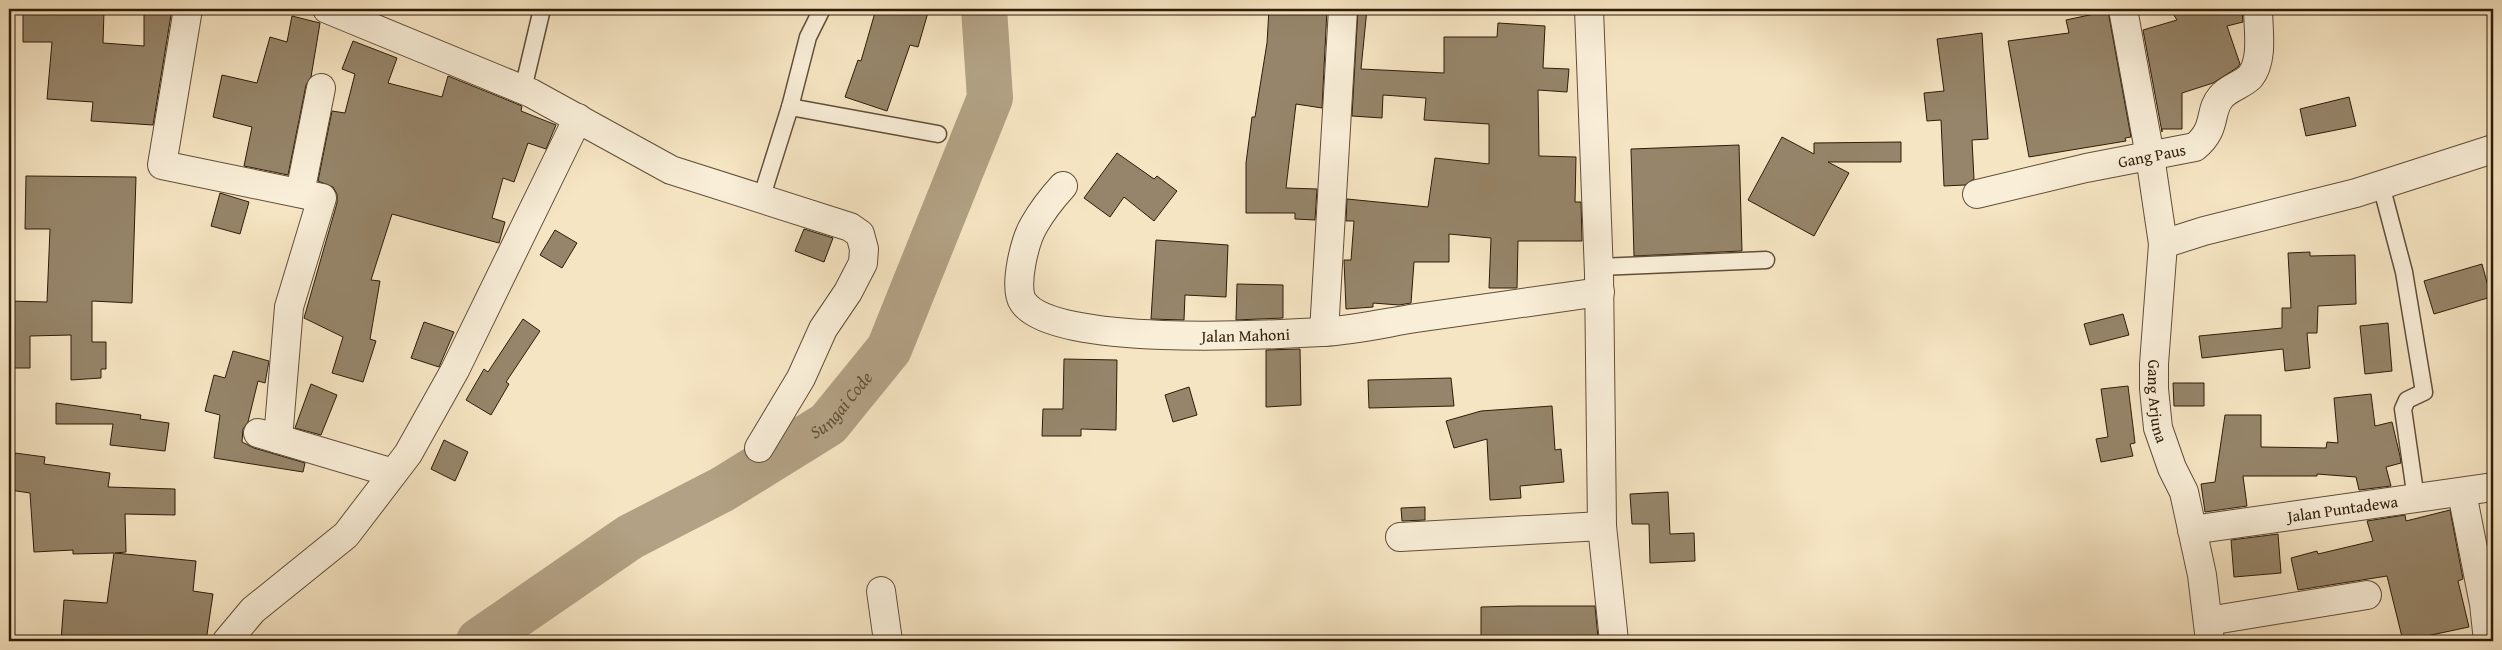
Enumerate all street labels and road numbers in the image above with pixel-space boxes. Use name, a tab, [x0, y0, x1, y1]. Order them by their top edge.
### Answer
street label: Gang Paus	[2116, 137, 2188, 174]
street label: Jalan Mahoni	[1199, 322, 1291, 348]
street label: Gang Arjuna	[2142, 360, 2174, 446]
street label: Jalan Puntadewa	[2284, 489, 2400, 529]

